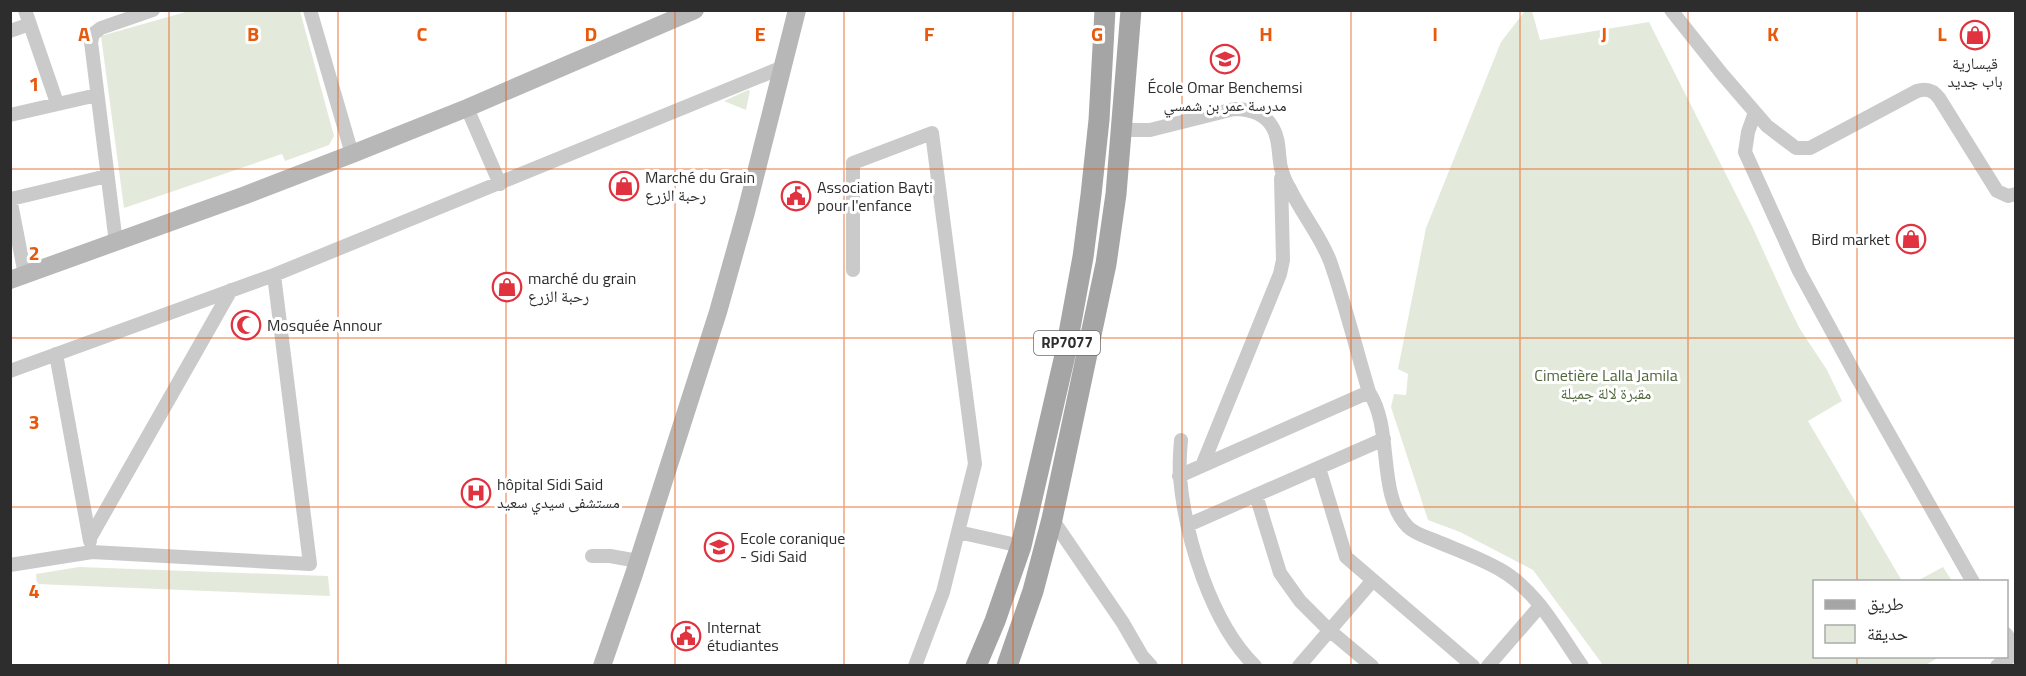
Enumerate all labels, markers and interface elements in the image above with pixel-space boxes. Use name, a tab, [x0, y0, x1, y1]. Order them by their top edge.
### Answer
text: A	[78, 18, 90, 49]
text: B	[247, 18, 259, 49]
text: C	[417, 18, 428, 49]
text: D	[585, 18, 597, 49]
text: E	[754, 18, 766, 49]
text: F	[924, 18, 935, 49]
text: G	[1091, 18, 1103, 49]
text: H	[1259, 18, 1273, 49]
text: I	[1432, 18, 1438, 49]
text: J	[1601, 18, 1607, 49]
text: K	[1767, 18, 1779, 49]
text: L	[1937, 18, 1947, 49]
shop icon: قيسارية باب جديد	[1959, 19, 1991, 51]
school or university icon: École Omar Benchemsi مدرسة عمر بن شمسي	[1209, 43, 1241, 75]
place label: قيسارية باب جديد	[1947, 51, 2003, 93]
text: 1	[28, 68, 40, 99]
place label: École Omar Benchemsi مدرسة عمر بن شمسي	[1148, 75, 1302, 118]
place label: Marché du Grain رحبة الزرع	[645, 165, 755, 207]
shop icon: Marché du Grain رحبة الزرع	[608, 170, 640, 202]
place label: Association Bayti pour l'enfance	[817, 175, 933, 217]
public building icon: Association Bayti pour l'enfance	[780, 180, 812, 212]
shop icon: Bird market	[1895, 223, 1927, 255]
place label: Bird market	[1811, 227, 1890, 251]
text: 2	[28, 237, 40, 268]
place label: marché du grain رحبة الزرع	[528, 266, 636, 308]
shop icon: marché du grain رحبة الزرع	[491, 271, 523, 303]
mosque icon: Mosquée Annour	[230, 309, 262, 341]
place label: Mosquée Annour	[267, 313, 383, 337]
road number: RP7077	[1034, 331, 1100, 355]
park label: Cimetière Lalla Jamila مقبرة لالة جميلة	[1534, 363, 1678, 405]
text: 3	[28, 406, 40, 437]
place label: hôpital Sidi Said مستشفى سيدي سعيد	[497, 472, 620, 515]
hospital icon: hôpital Sidi Said مستشفى سيدي سعيد	[460, 477, 492, 509]
place label: Ecole coranique - Sidi Said	[740, 526, 845, 568]
school or university icon: Ecole coranique - Sidi Said	[703, 531, 735, 563]
text: 4	[28, 575, 40, 606]
legend	[1813, 580, 2008, 658]
text: طريق	[1867, 590, 1904, 617]
place label: Internat étudiantes	[707, 615, 779, 657]
public building icon: Internat étudiantes	[670, 620, 702, 652]
text: حديقة	[1867, 620, 1908, 647]

